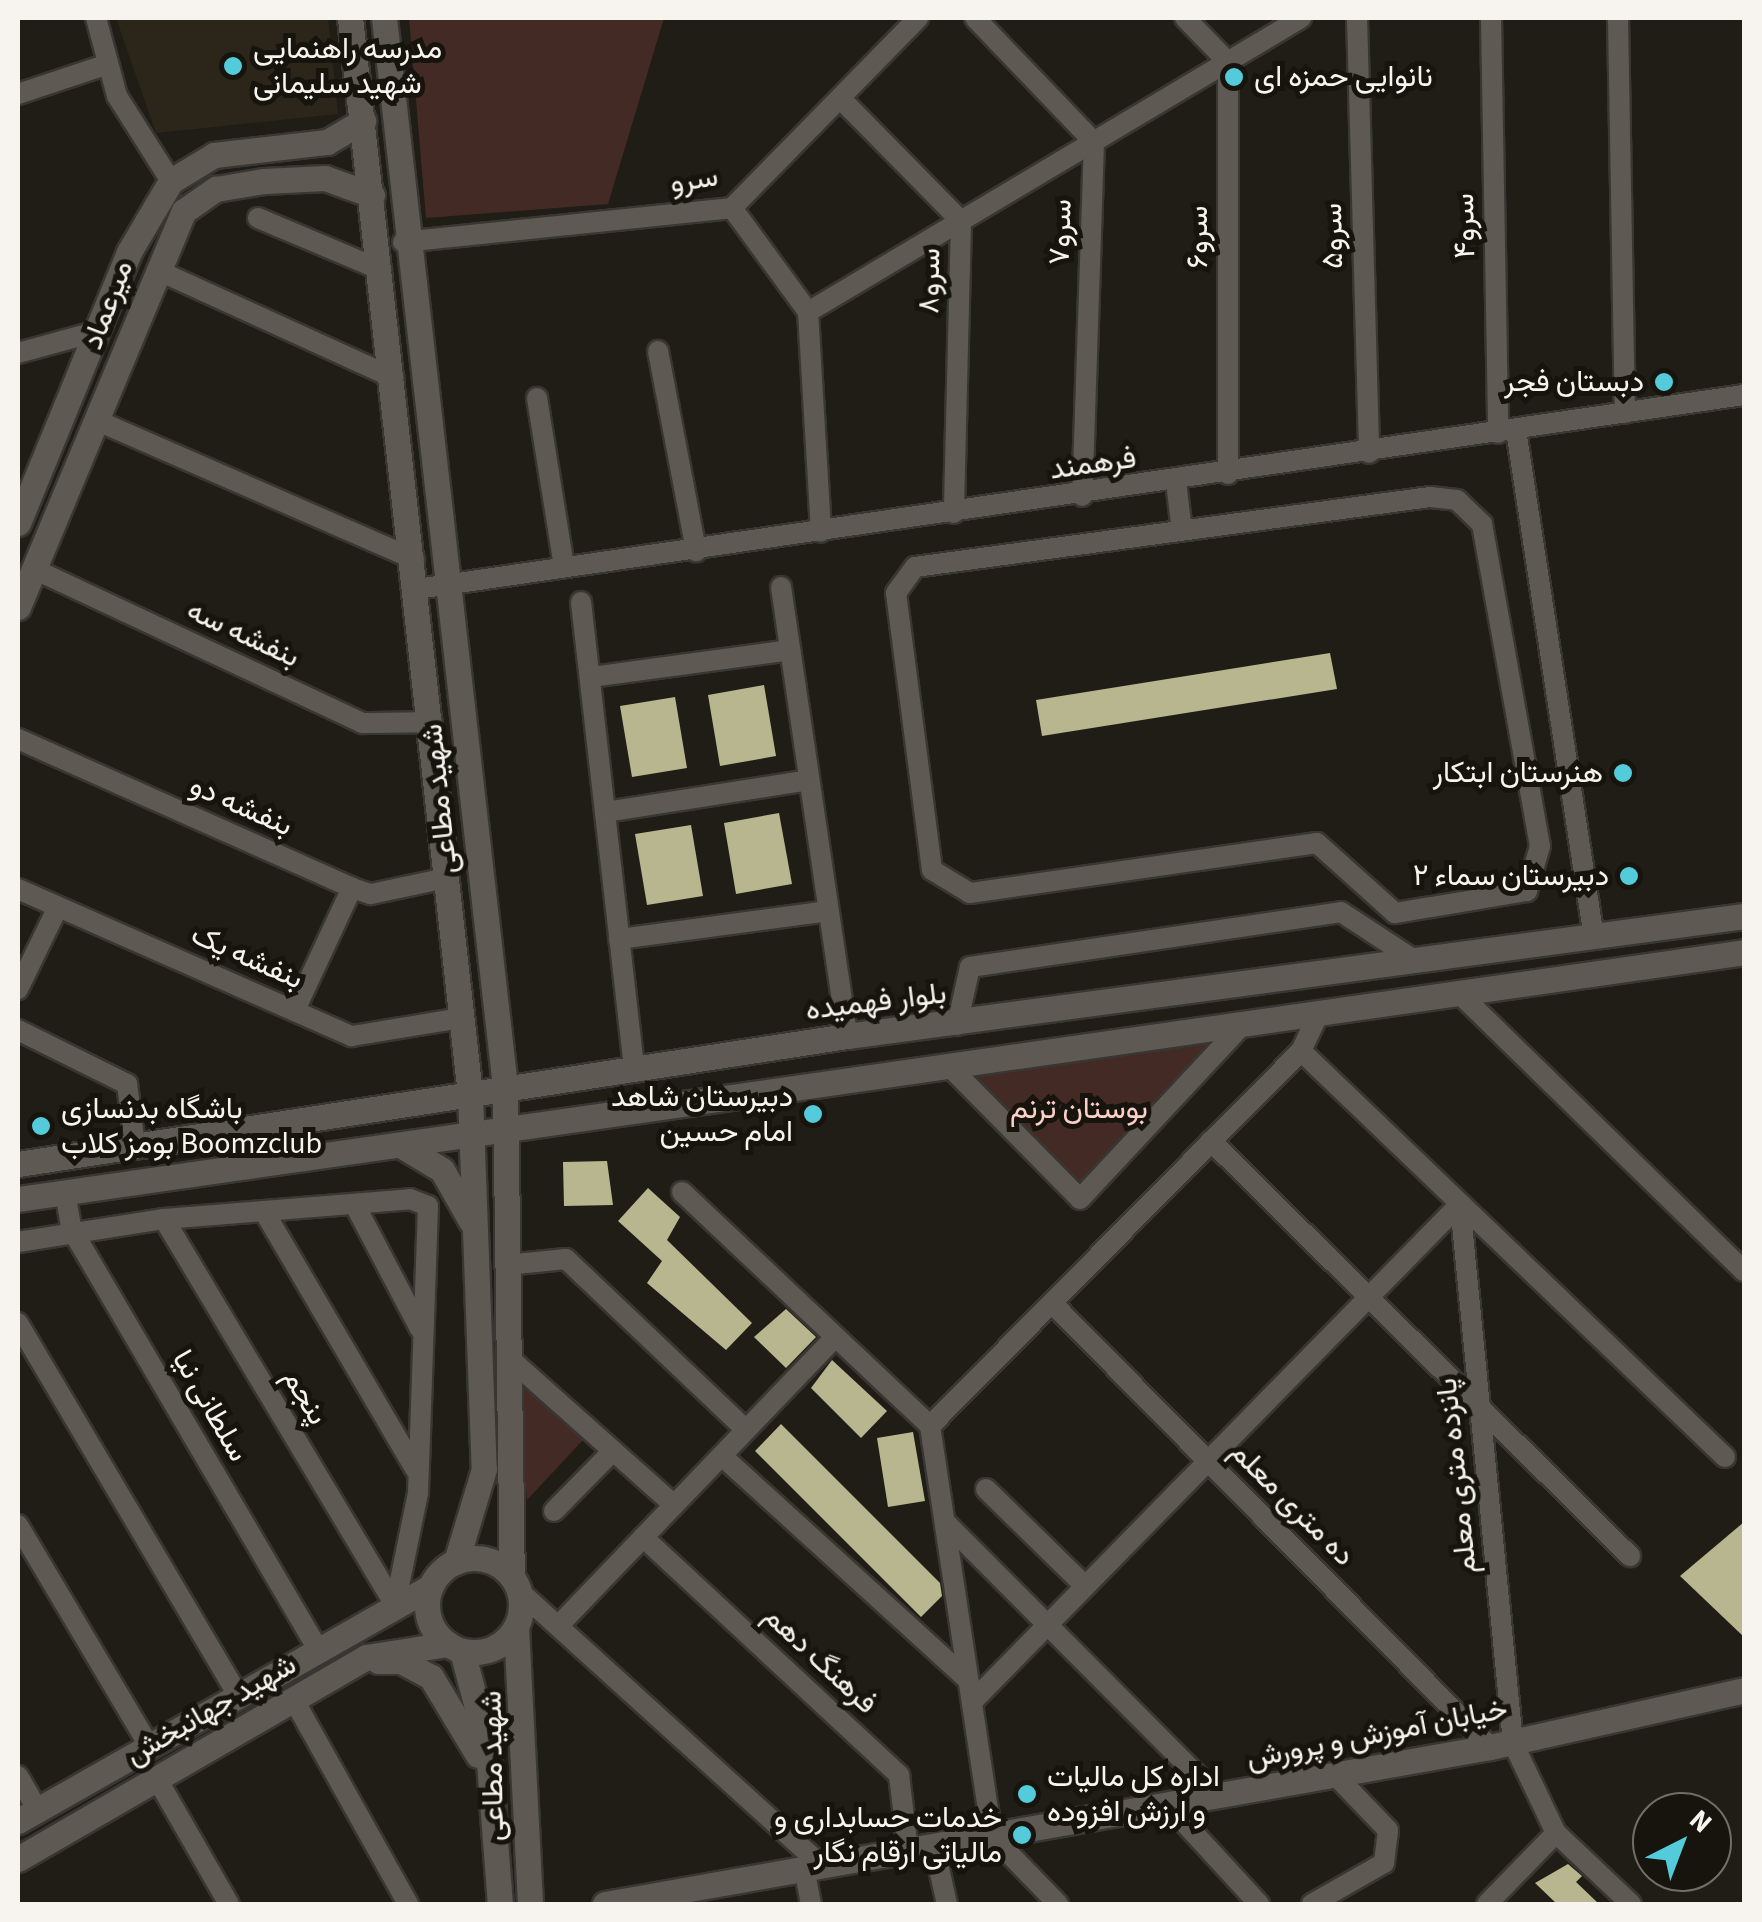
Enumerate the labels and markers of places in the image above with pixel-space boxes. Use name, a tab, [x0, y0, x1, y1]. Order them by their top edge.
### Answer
place label: مدرسه راهنمایی شهید سلیمانی	[253, 31, 442, 102]
marker: مدرسه راهنمایی شهید سلیمانی	[222, 55, 244, 77]
place label: نانوایی حمزه ای	[1254, 59, 1433, 95]
marker: نانوایی حمزه ای	[1223, 66, 1245, 88]
place label: دبستان فجر	[1504, 364, 1644, 400]
marker: دبستان فجر	[1653, 371, 1675, 393]
place label: هنرستان ابتکار	[1433, 755, 1603, 791]
marker: هنرستان ابتکار	[1612, 762, 1634, 784]
place label: دبیرستان سماء ٢	[1413, 858, 1609, 894]
marker: دبیرستان سماء ٢	[1618, 865, 1640, 887]
place label: دبیرستان شاهد امام حسین	[611, 1079, 793, 1150]
place label: باشگاه بدنسازی بومز کلاب Boomzclub	[61, 1091, 322, 1162]
marker: دبیرستان شاهد امام حسین	[802, 1103, 824, 1125]
marker: باشگاه بدنسازی بومز کلاب Boomzclub	[30, 1115, 52, 1137]
place label: اداره کل مالیات و ارزش افزوده	[1047, 1759, 1220, 1830]
marker: اداره کل مالیات و ارزش افزوده	[1016, 1783, 1038, 1805]
place label: خدمات حسابداری و مالیاتی ارقام نگار	[774, 1800, 1002, 1870]
marker: خدمات حسابداری و مالیاتی ارقام نگار	[1011, 1824, 1033, 1846]

